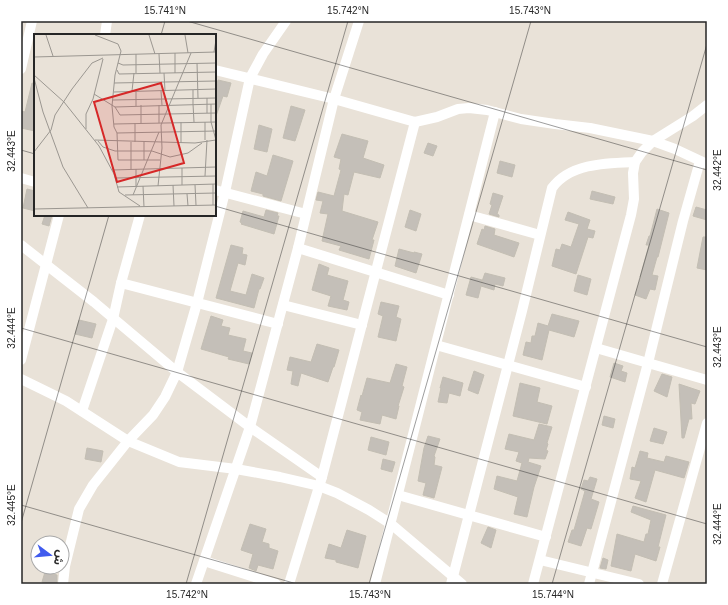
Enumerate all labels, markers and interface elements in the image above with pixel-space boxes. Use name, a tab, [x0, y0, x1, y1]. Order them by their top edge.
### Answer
text: 15.741°N	[144, 5, 186, 16]
text: 15.742°N	[327, 5, 369, 16]
text: 15.743°N	[509, 5, 551, 16]
inset map	[34, 34, 216, 216]
text: 32.443°E	[6, 130, 17, 172]
text: 32.442°E	[712, 149, 723, 191]
text: 32.444°E	[6, 307, 17, 349]
text: 32.443°E	[712, 326, 723, 368]
text: 32.445°E	[6, 484, 17, 526]
text: 32.444°E	[712, 503, 723, 545]
north arrow	[30, 535, 70, 575]
text: ش	[51, 549, 67, 567]
text: 15.742°N	[166, 589, 208, 600]
text: 15.743°N	[349, 589, 391, 600]
text: 15.744°N	[532, 589, 574, 600]

